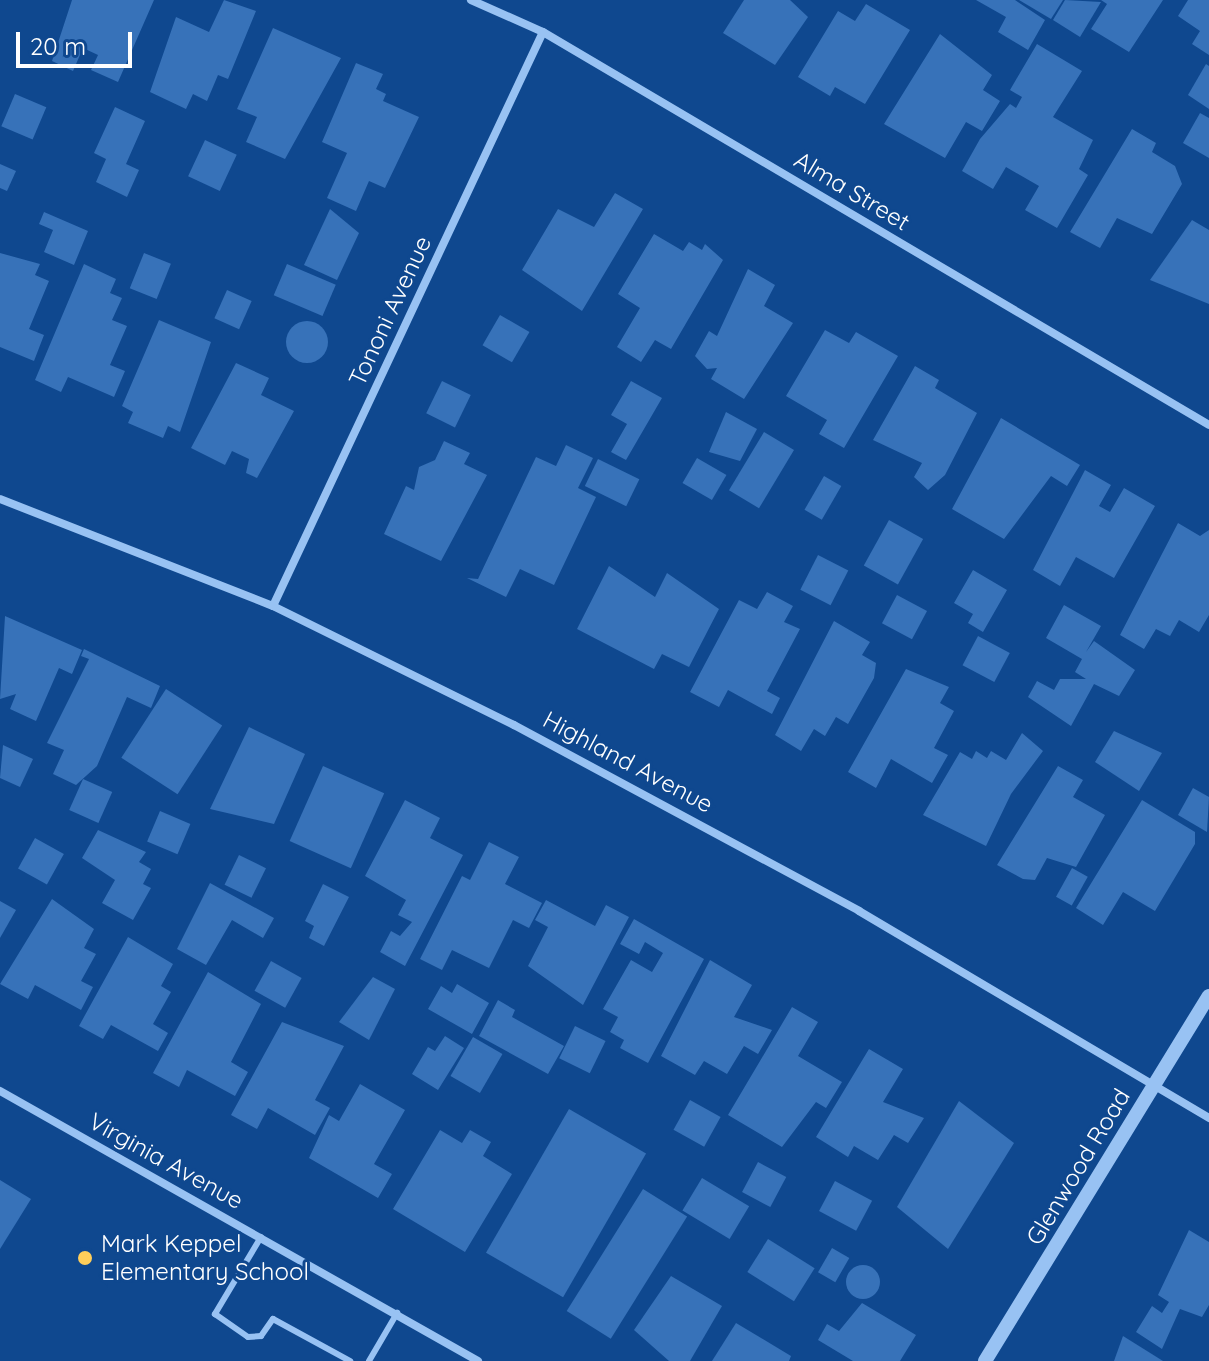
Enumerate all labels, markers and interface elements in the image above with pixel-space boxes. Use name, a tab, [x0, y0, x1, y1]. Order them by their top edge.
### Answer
scale bar	[20, 16, 136, 66]
text: 20 m	[30, 31, 86, 61]
street label: Alma Street	[789, 145, 915, 237]
street label: Tononi Avenue	[343, 231, 437, 391]
street label: Highland Avenue	[538, 705, 718, 819]
street label: Glenwood Road	[1020, 1084, 1136, 1250]
street label: Virginia Avenue	[84, 1107, 248, 1215]
place label: Mark Keppel Elementary School	[101, 1230, 309, 1286]
marker: Mark Keppel Elementary School	[76, 1249, 94, 1267]

